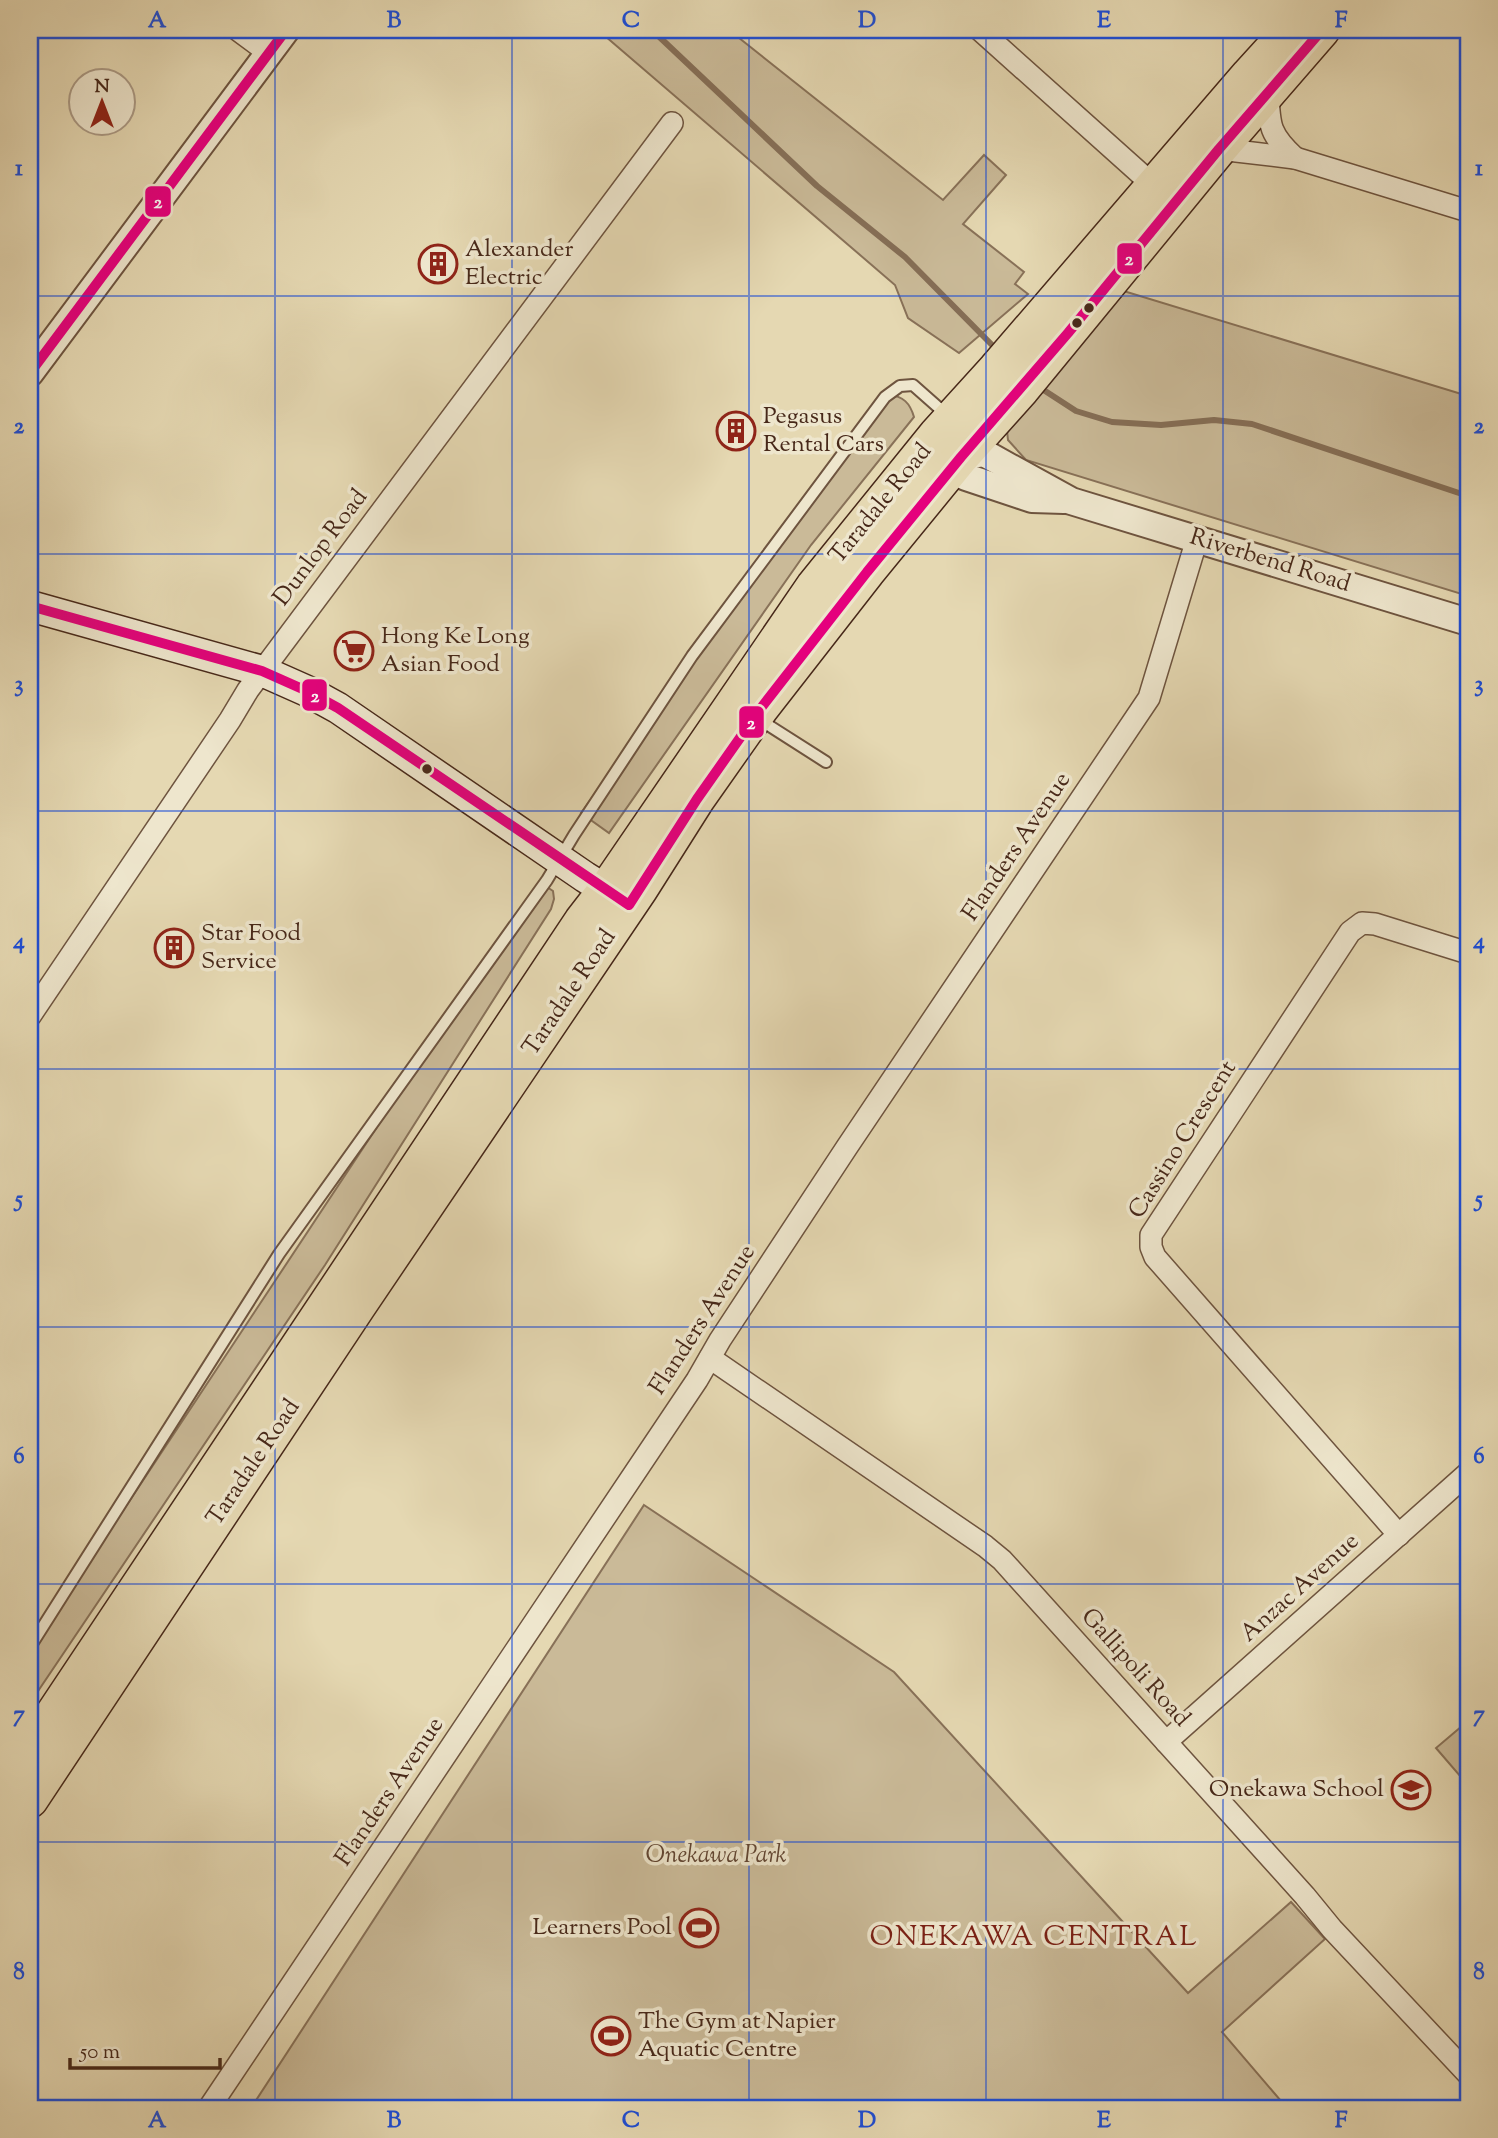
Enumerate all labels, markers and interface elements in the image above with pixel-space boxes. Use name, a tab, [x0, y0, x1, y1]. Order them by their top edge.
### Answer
text: A	[148, 5, 167, 38]
text: B	[387, 5, 402, 38]
text: C	[622, 5, 640, 38]
text: D	[858, 5, 876, 38]
text: E	[1097, 5, 1111, 38]
text: F	[1335, 5, 1348, 38]
north arrow	[66, 66, 136, 136]
text: N	[94, 74, 110, 101]
text: 1	[15, 153, 23, 186]
text: 1	[1475, 153, 1483, 186]
line badge: 2	[144, 185, 172, 218]
text: 2	[154, 190, 163, 217]
place label: Alexander Electric	[465, 233, 574, 295]
line badge: 2	[1116, 242, 1143, 275]
building icon: Alexander Electric	[417, 243, 459, 285]
text: 2	[1125, 247, 1134, 274]
unlabelled marker	[1082, 301, 1096, 315]
unlabelled marker	[1070, 316, 1084, 330]
place label: Pegasus Rental Cars	[763, 400, 884, 462]
building icon: Pegasus Rental Cars	[715, 410, 757, 452]
text: 2	[14, 411, 25, 444]
text: 2	[1474, 411, 1485, 444]
street label: Taradale Road	[822, 436, 941, 572]
street label: Dunlop Road	[266, 482, 377, 614]
street label: Riverbend Road	[1185, 520, 1355, 602]
place label: Hong Ke Long Asian Food	[381, 620, 530, 682]
supermarket icon: Hong Ke Long Asian Food	[333, 630, 375, 672]
text: 3	[14, 669, 24, 702]
text: 3	[1474, 669, 1484, 702]
line badge: 2	[301, 678, 328, 712]
text: 2	[311, 684, 320, 711]
line badge: 2	[738, 705, 765, 739]
text: 2	[747, 711, 756, 738]
unlabelled marker	[420, 762, 434, 776]
street label: Flanders Avenue	[954, 766, 1080, 928]
place label: Star Food Service	[201, 917, 302, 979]
street label: Taradale Road	[515, 922, 625, 1063]
text: 4	[12, 926, 25, 959]
text: 4	[1472, 926, 1485, 959]
building icon: Star Food Service	[153, 927, 195, 969]
street label: Cassino Crescent	[1121, 1054, 1245, 1226]
text: 5	[13, 1184, 23, 1217]
text: 5	[1473, 1184, 1483, 1217]
street label: Flanders Avenue	[642, 1238, 764, 1402]
street label: Taradale Road	[199, 1392, 309, 1533]
text: 6	[13, 1441, 25, 1474]
text: 6	[1473, 1441, 1485, 1474]
street label: Anzac Avenue	[1233, 1525, 1367, 1651]
street label: Gallipoli Road	[1072, 1601, 1198, 1735]
text: 7	[13, 1699, 25, 1732]
text: 7	[1473, 1699, 1485, 1732]
street label: Flanders Avenue	[327, 1711, 453, 1873]
school or university icon: Onekawa School	[1390, 1769, 1432, 1811]
place label: Onekawa School	[1209, 1773, 1384, 1807]
park label: Onekawa Park	[646, 1839, 787, 1873]
sports icon: Learners Pool	[678, 1907, 720, 1949]
place label: Learners Pool	[533, 1911, 672, 1945]
district label: ONEKAWA CENTRAL	[870, 1918, 1198, 1958]
text: 8	[13, 1957, 25, 1990]
text: 8	[1473, 1957, 1485, 1990]
place label: The Gym at Napier Aquatic Centre	[638, 2005, 836, 2067]
sports icon: The Gym at Napier Aquatic Centre	[590, 2015, 632, 2057]
scale bar	[70, 2026, 220, 2070]
text: 50 m	[79, 2038, 120, 2068]
text: A	[148, 2105, 167, 2138]
text: B	[387, 2105, 402, 2138]
text: C	[622, 2105, 640, 2138]
text: D	[858, 2105, 876, 2138]
text: E	[1097, 2105, 1111, 2138]
text: F	[1335, 2105, 1348, 2138]

